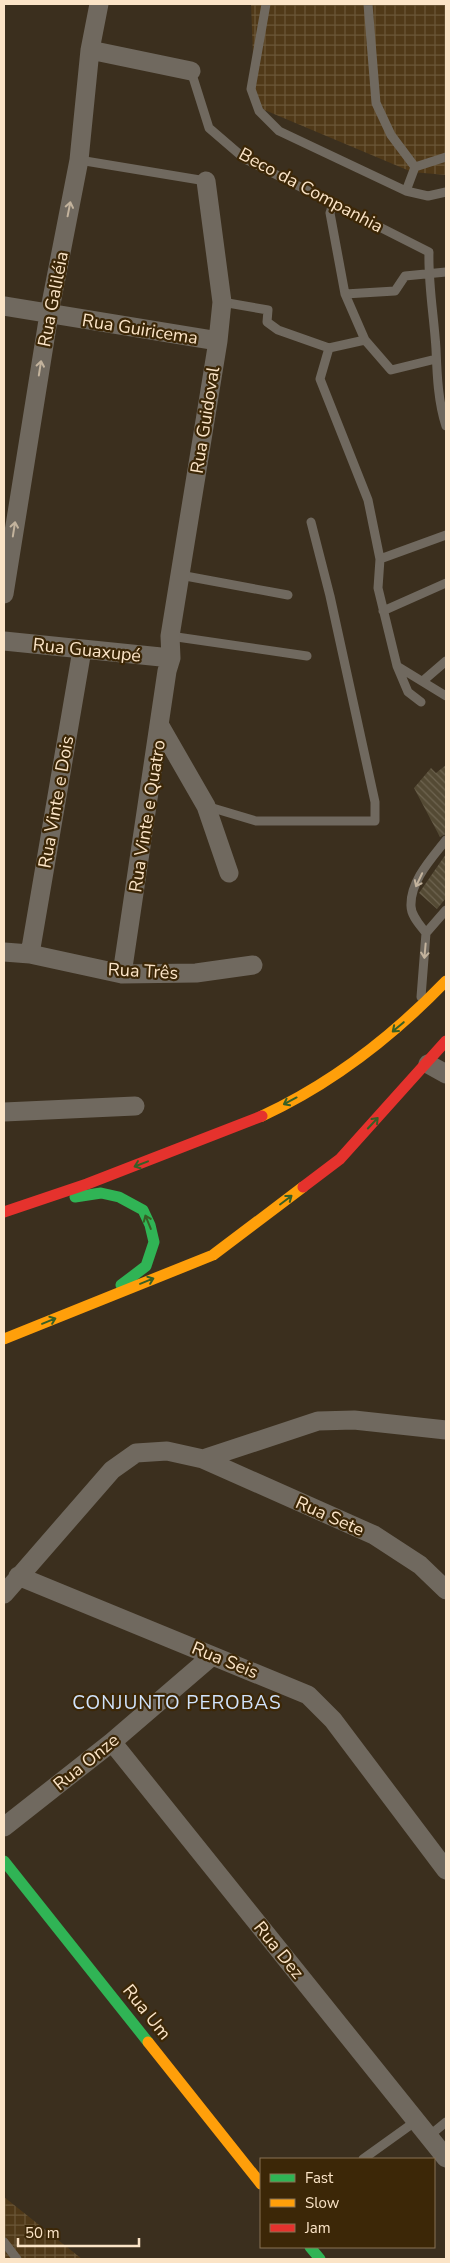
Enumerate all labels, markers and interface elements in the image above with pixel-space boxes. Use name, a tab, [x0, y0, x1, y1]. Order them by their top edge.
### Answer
street label: Beco da Companhia	[235, 142, 387, 238]
one-way arrow	[65, 201, 75, 217]
street label: Rua Galiléia	[32, 249, 74, 349]
street label: Rua Guiricema	[80, 308, 200, 350]
one-way arrow	[35, 361, 45, 377]
street label: Rua Guidoval	[185, 364, 225, 475]
one-way arrow	[10, 521, 20, 537]
street label: Rua Guaxupé	[32, 632, 142, 668]
street label: Rua Vinte e Dois	[33, 734, 79, 870]
street label: Rua Vinte e Quatro	[123, 738, 171, 894]
one-way arrow	[413, 872, 423, 887]
one-way arrow	[420, 943, 430, 959]
street label: Rua Três	[107, 957, 179, 985]
one-way arrow	[392, 1021, 405, 1032]
one-way arrow	[283, 1096, 298, 1106]
one-way arrow	[367, 1117, 379, 1130]
one-way arrow	[134, 1160, 149, 1169]
one-way arrow	[279, 1194, 292, 1205]
one-way arrow	[143, 1215, 152, 1230]
one-way arrow	[139, 1276, 154, 1286]
one-way arrow	[41, 1316, 56, 1325]
street label: Rua Sete	[292, 1490, 368, 1542]
street label: Rua Seis	[188, 1636, 262, 1684]
district label: CONJUNTO PEROBAS	[72, 1690, 282, 1716]
street label: Rua Onze	[48, 1728, 124, 1796]
street label: Rua Dez	[248, 1916, 310, 1984]
street label: Rua Um	[117, 1979, 177, 2045]
legend	[260, 2158, 435, 2248]
text: Fast	[305, 2168, 334, 2188]
text: Slow	[305, 2193, 340, 2213]
scale bar	[18, 2216, 139, 2248]
text: Jam	[304, 2218, 331, 2238]
text: 50 m	[25, 2223, 60, 2243]

